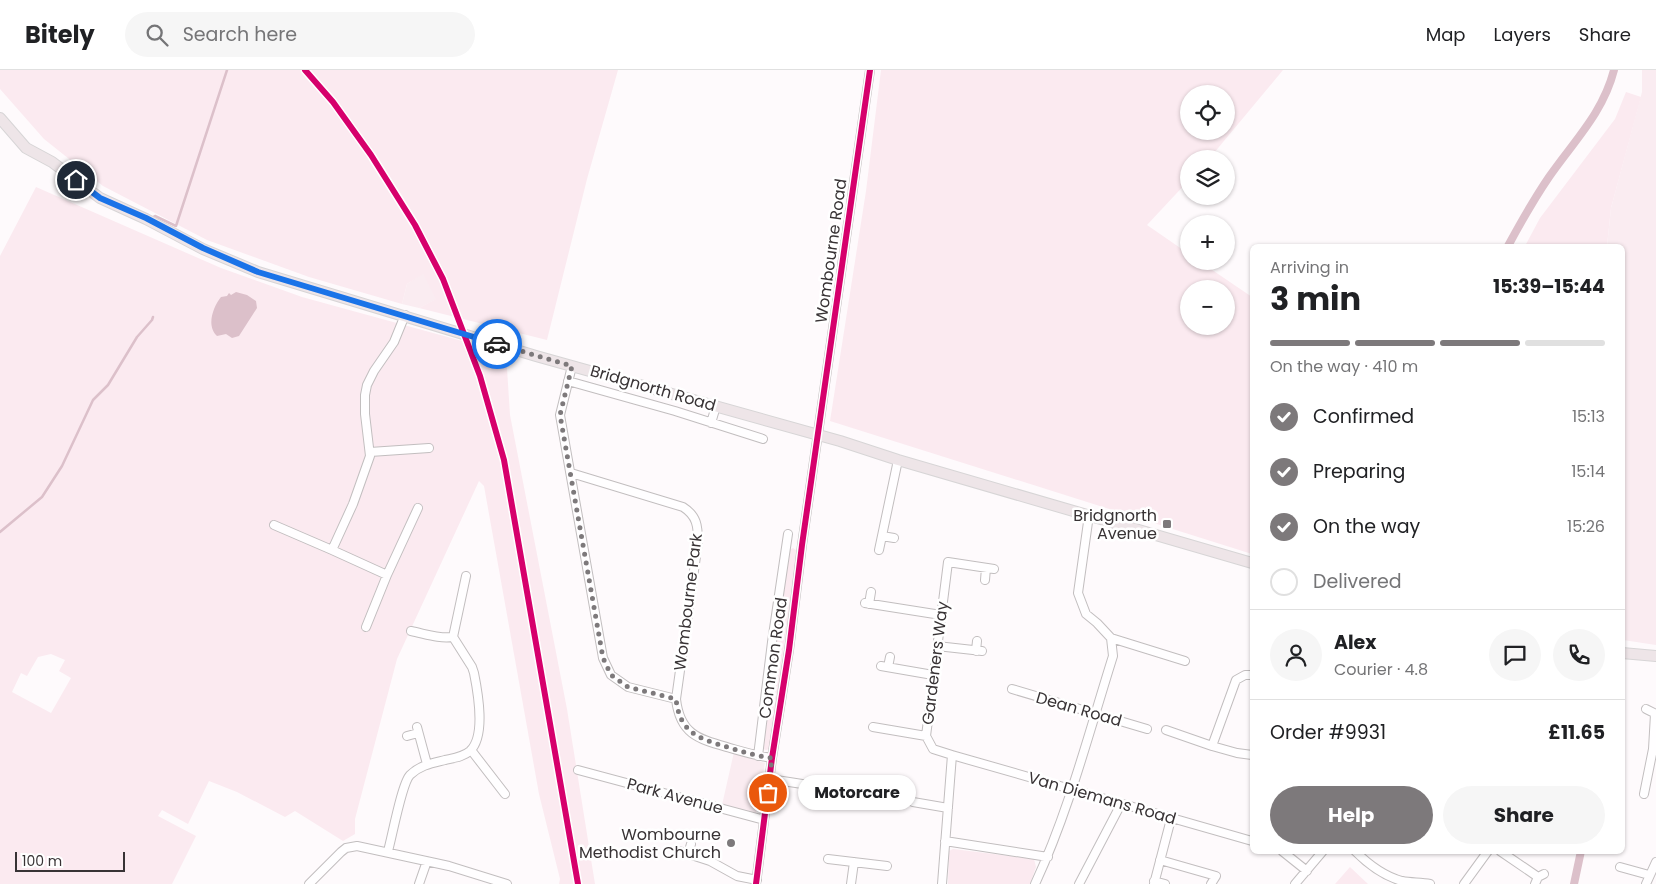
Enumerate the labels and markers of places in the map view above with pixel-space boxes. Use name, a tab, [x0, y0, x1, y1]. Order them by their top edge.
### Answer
pin	[55, 159, 97, 201]
place label: Bridgnorth Avenue	[1073, 504, 1157, 545]
marker: Bridgnorth Avenue	[1161, 518, 1173, 530]
pin	[747, 772, 789, 814]
callout: Motorcare	[798, 776, 916, 810]
place label: Wombourne Methodist Church	[579, 823, 721, 864]
marker: Wombourne Methodist Church	[725, 837, 737, 849]

